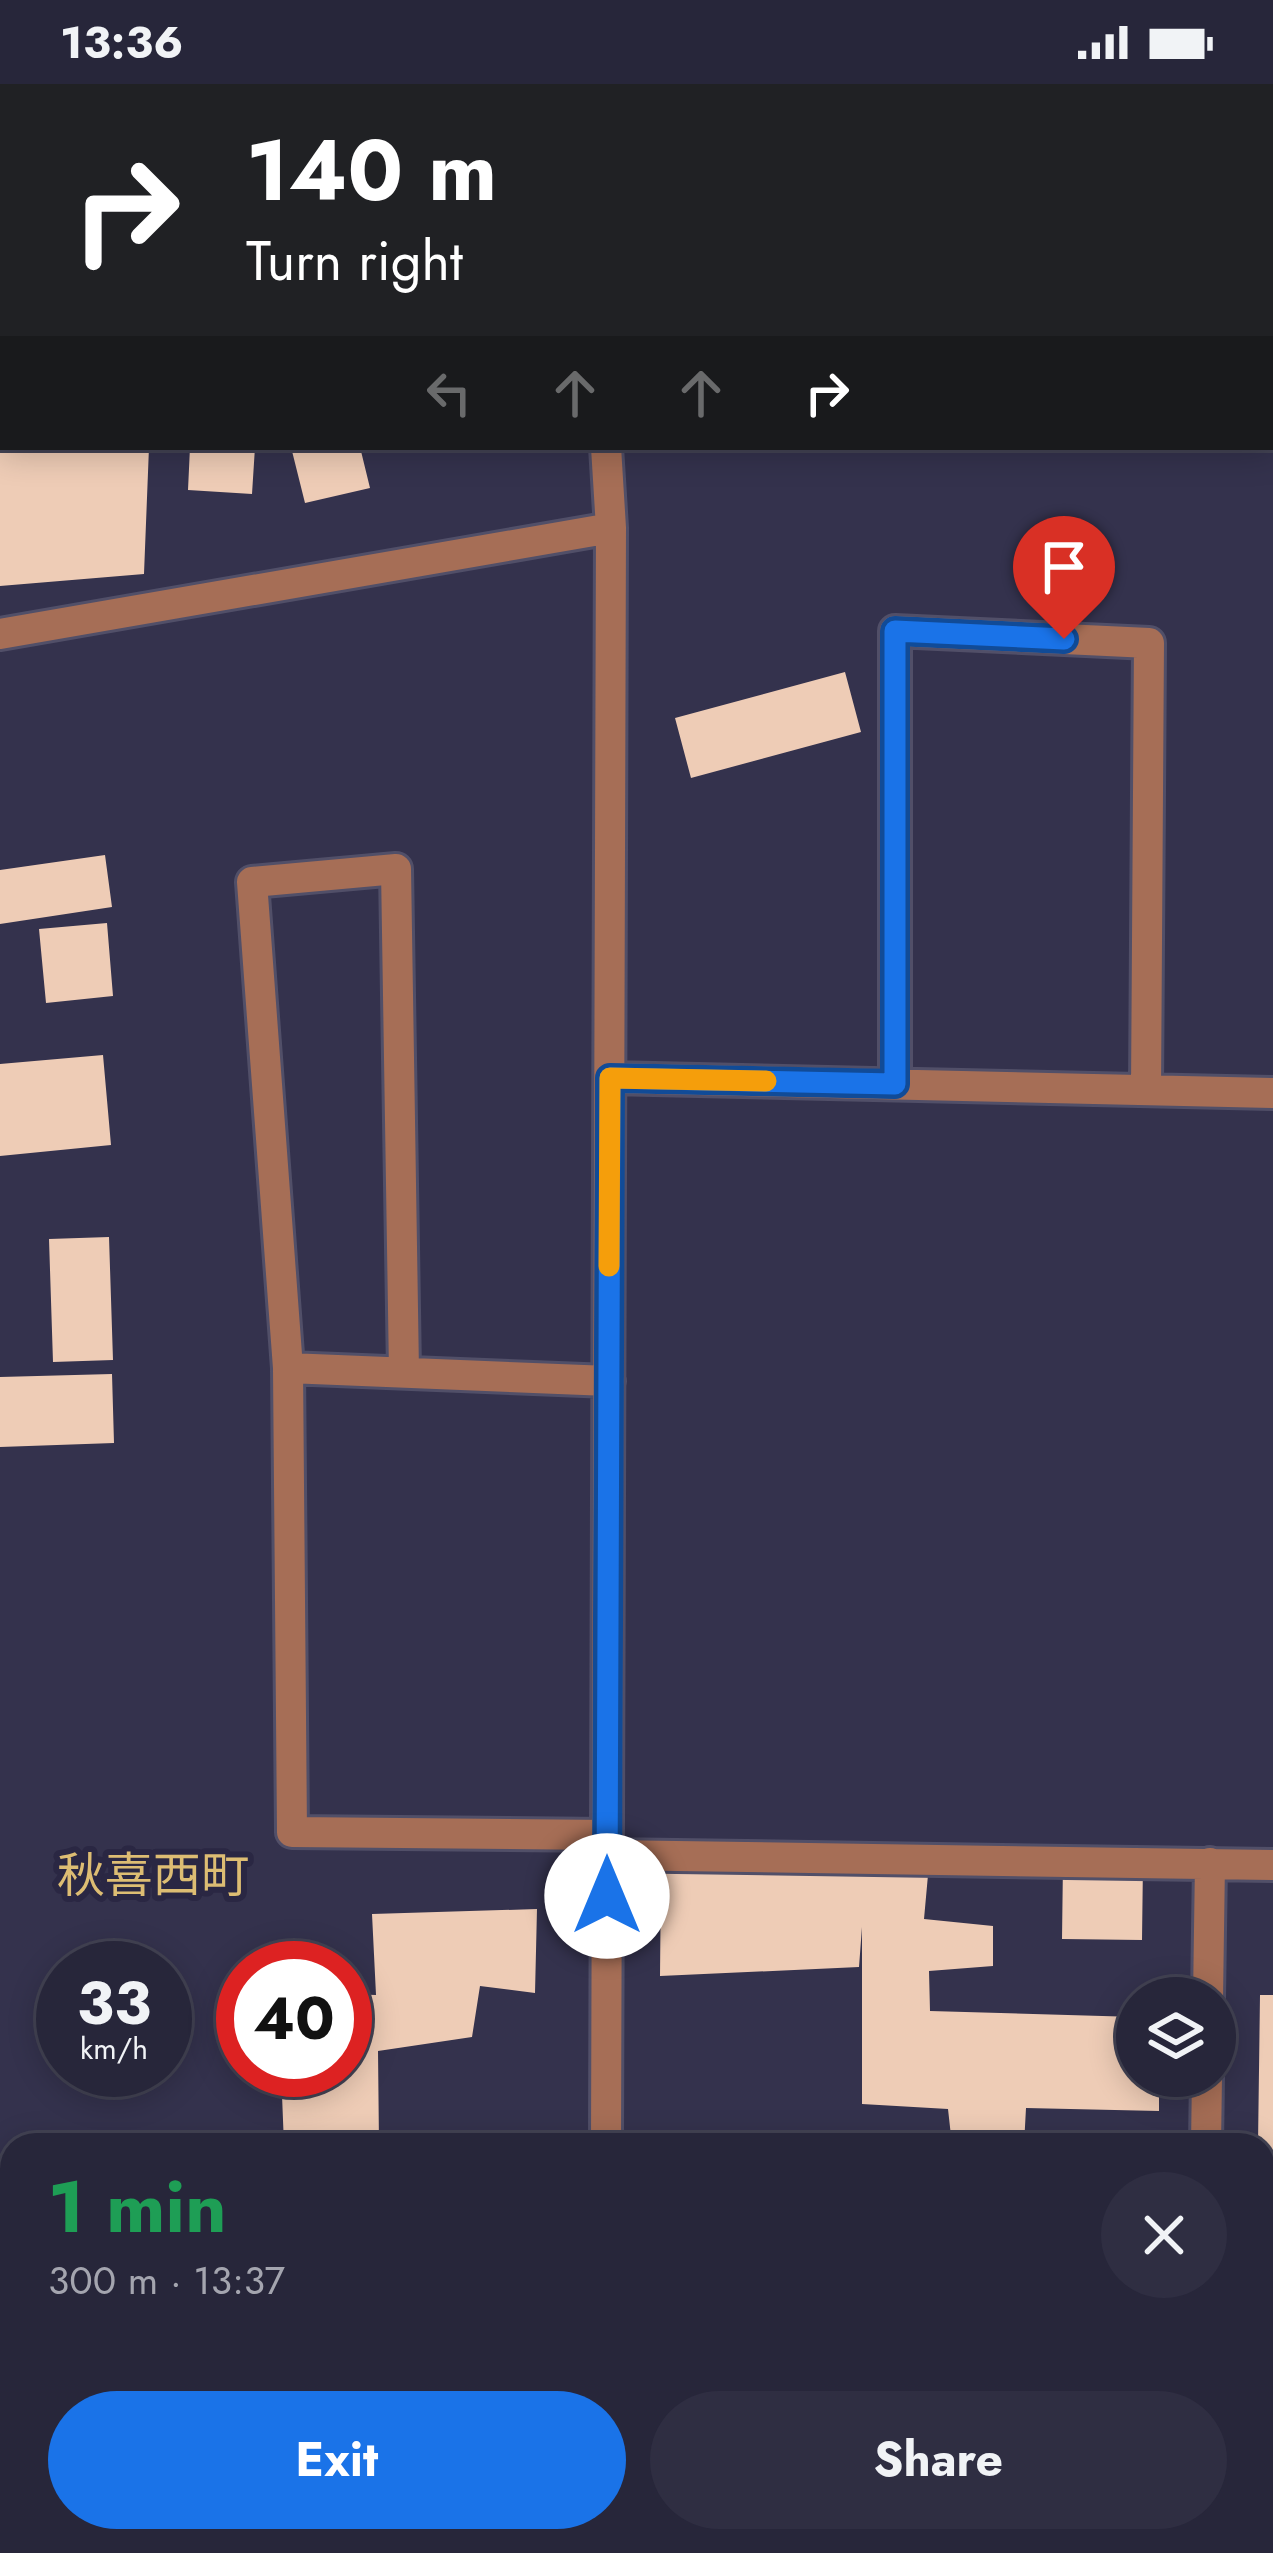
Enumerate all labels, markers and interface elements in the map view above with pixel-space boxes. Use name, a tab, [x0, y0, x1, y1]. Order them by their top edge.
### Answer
text: 13:36	[60, 10, 183, 75]
text: 140 m	[246, 110, 497, 232]
icon: right	[48, 132, 204, 288]
text: Turn right	[246, 222, 463, 300]
icon: left	[416, 360, 482, 426]
icon: ahead	[542, 360, 608, 426]
icon: ahead	[668, 360, 734, 426]
icon: right	[794, 360, 860, 426]
pin	[1013, 516, 1115, 639]
icon: arrive	[1031, 534, 1097, 600]
position arrow	[544, 1833, 670, 1959]
district label: 秋喜西町	[57, 1841, 249, 1910]
speed limit sign: 40	[216, 1941, 372, 2097]
text: 33	[77, 1960, 151, 2047]
map controls	[1116, 1977, 1236, 2097]
button: layers	[1116, 1977, 1236, 2097]
text: km/h	[80, 2027, 148, 2070]
text: 1 min	[48, 2155, 227, 2259]
button: close	[1101, 2172, 1227, 2298]
text: 300 m · 13:37	[48, 2252, 285, 2309]
button: Exit	[48, 2391, 626, 2529]
button: Share	[650, 2391, 1227, 2529]

